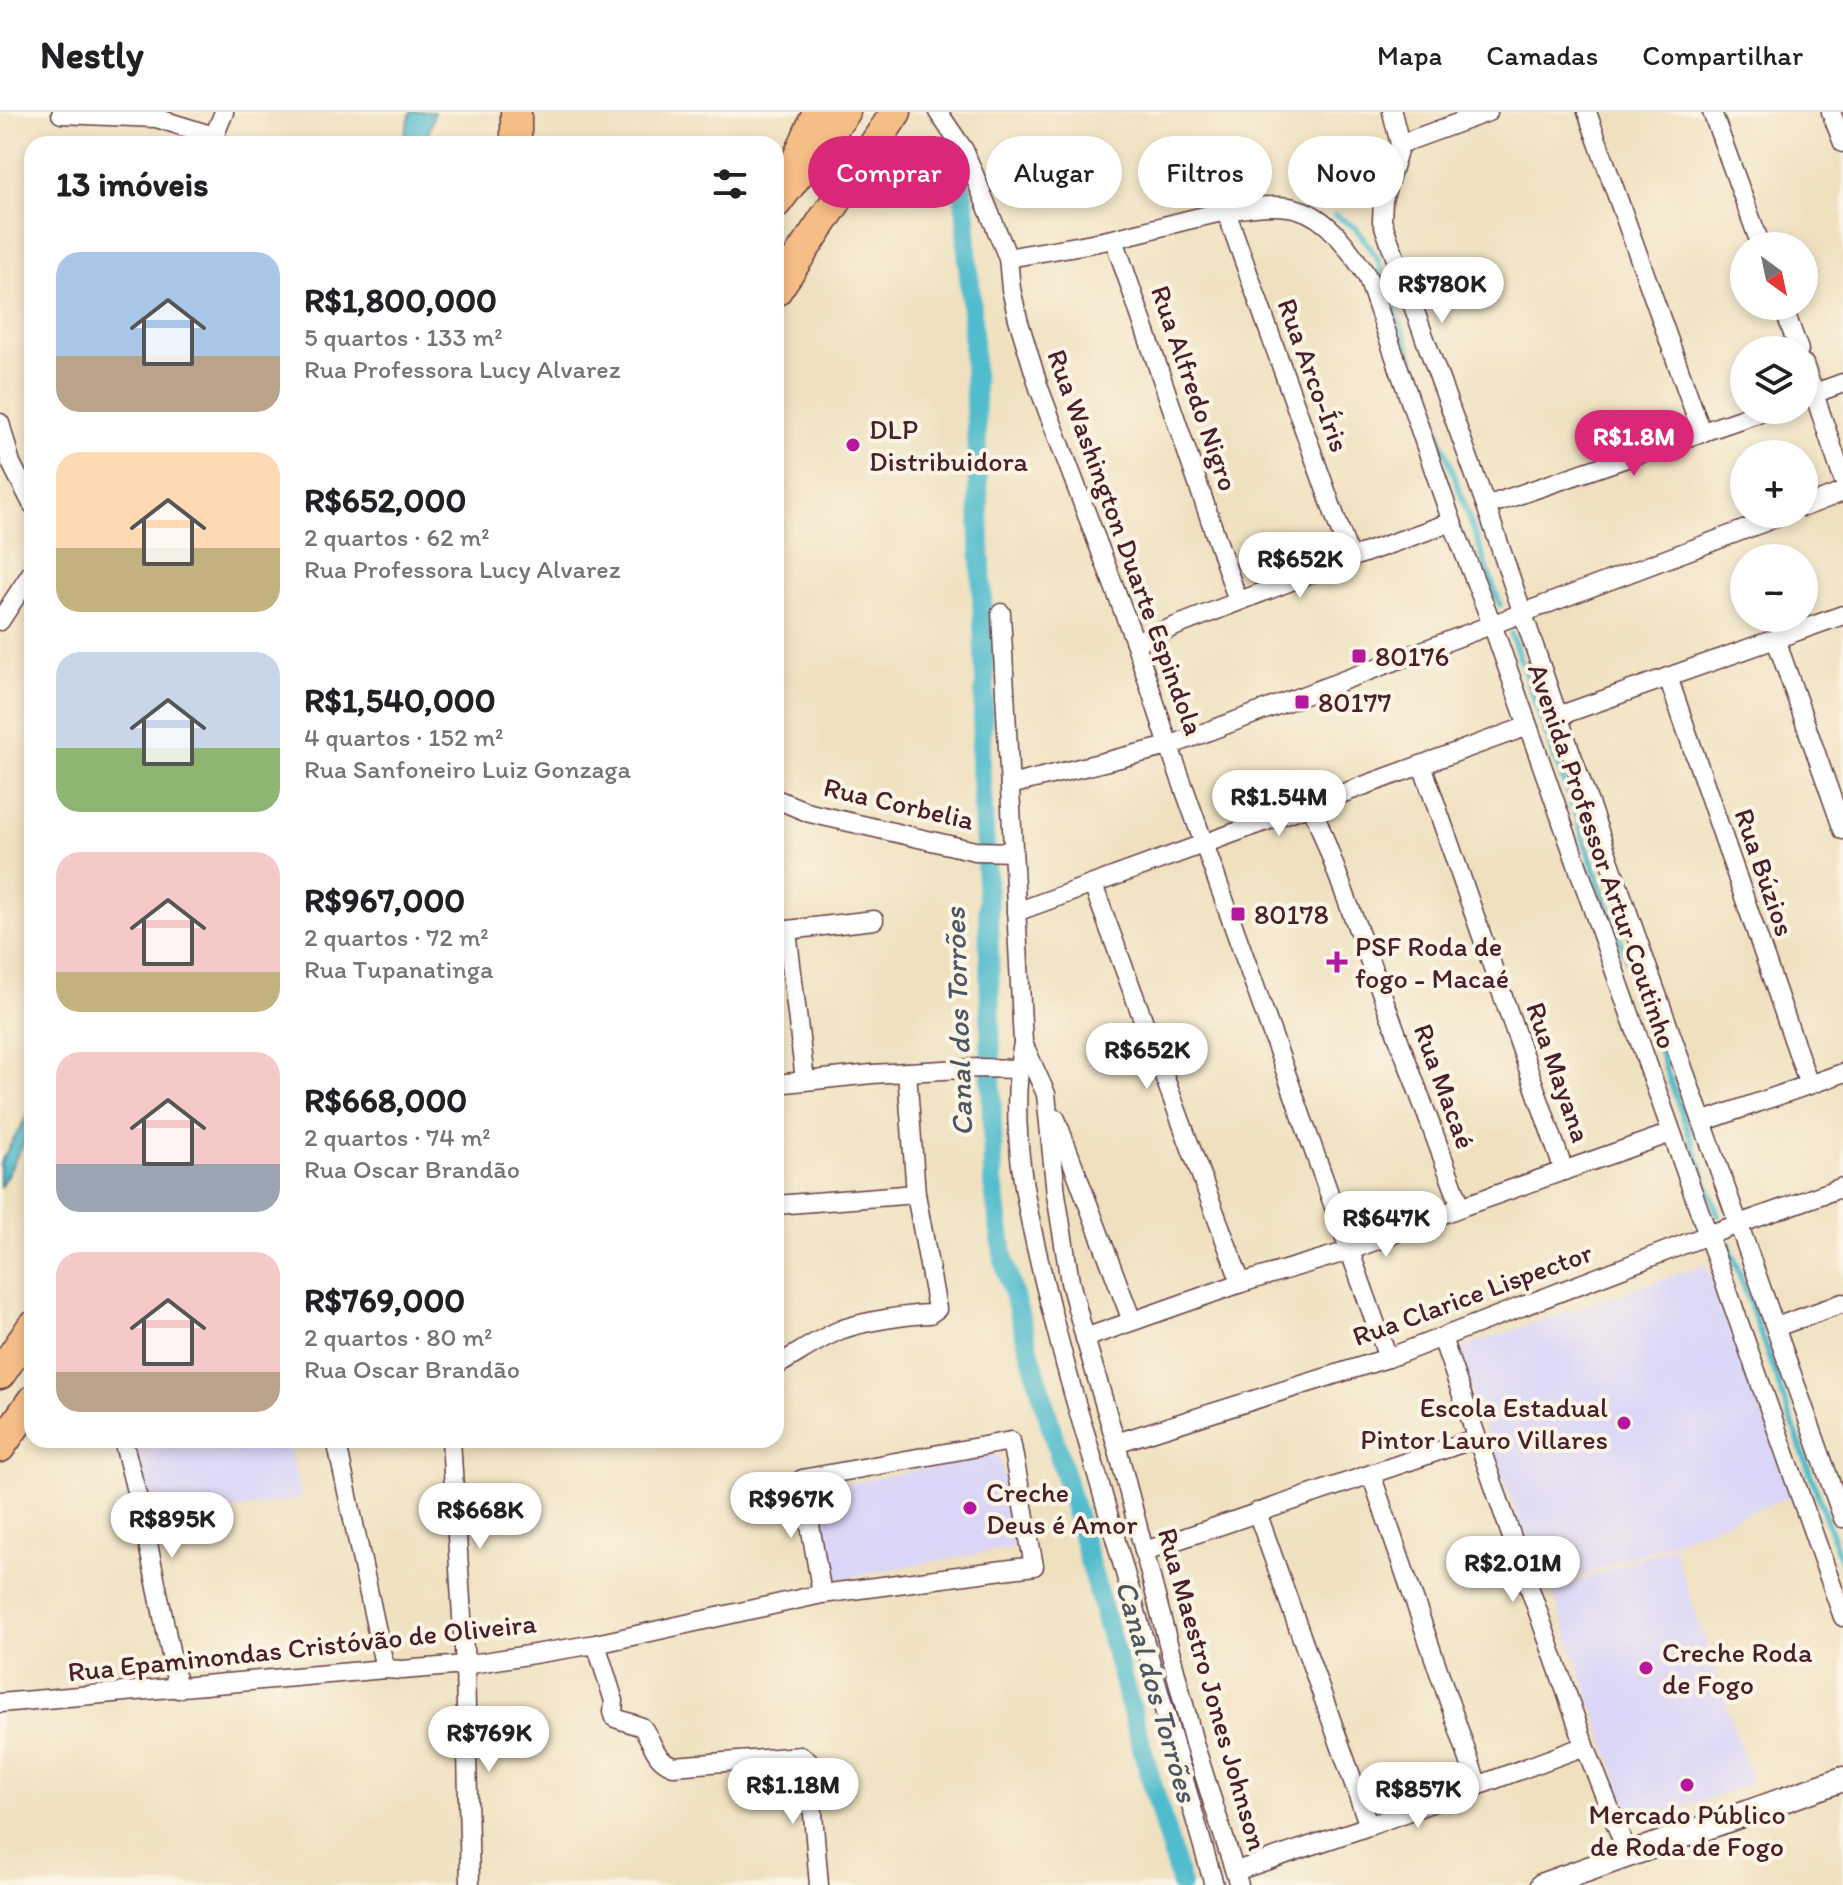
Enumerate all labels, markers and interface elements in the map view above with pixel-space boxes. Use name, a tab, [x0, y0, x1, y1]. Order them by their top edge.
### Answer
text: Nestly	[40, 32, 143, 78]
text: Mapa	[1377, 38, 1442, 72]
text: Camadas	[1486, 38, 1598, 72]
text: Compartilhar	[1642, 38, 1803, 72]
chip: Comprar	[808, 136, 970, 208]
chip: Alugar	[986, 136, 1122, 208]
chip: Filtros	[1138, 136, 1272, 208]
chip: Novo	[1288, 136, 1404, 208]
icon: filters	[708, 162, 752, 206]
text: 13 imóveis	[56, 164, 209, 205]
north arrow	[1730, 232, 1818, 320]
map controls	[1730, 232, 1818, 632]
pin: R$780K	[1377, 257, 1507, 325]
text: R$780K	[1398, 267, 1486, 299]
text: R$1,800,000	[304, 280, 497, 321]
street label: Rua Alfredo Nigro	[1144, 281, 1246, 495]
icon: home	[120, 284, 216, 380]
street label: Rua Arco-Íris	[1271, 294, 1357, 456]
text: 5 quartos · 133 m²	[304, 321, 503, 353]
button: layers	[1730, 336, 1818, 424]
street label: Rua Washington Duarte Espindola	[1040, 344, 1212, 740]
text: Rua Professora Lucy Alvarez	[304, 353, 621, 385]
pin: R$1.8M	[1569, 410, 1699, 478]
place label: DLP Distribuidora	[869, 412, 1029, 478]
text: R$1.8M	[1593, 420, 1675, 452]
marker: DLP Distribuidora	[844, 436, 862, 454]
button: +	[1730, 440, 1818, 528]
text: R$652,000	[304, 480, 466, 521]
icon: home	[120, 484, 216, 580]
text: 2 quartos · 62 m²	[304, 521, 490, 553]
pin: R$652K	[1235, 532, 1365, 600]
text: R$652K	[1257, 542, 1343, 574]
button: −	[1730, 544, 1818, 632]
text: Rua Professora Lucy Alvarez	[304, 553, 621, 585]
place label: 80176	[1375, 639, 1449, 673]
marker: 80176	[1350, 647, 1368, 665]
street label: Avenida Professor Artur Coutinho	[1521, 659, 1685, 1053]
text: R$1,540,000	[304, 680, 496, 721]
icon: home	[120, 684, 216, 780]
place label: 80177	[1318, 685, 1391, 719]
marker: 80177	[1293, 693, 1311, 711]
text: 4 quartos · 152 m²	[304, 721, 503, 753]
text: Rua Sanfoneiro Luiz Gonzaga	[304, 753, 631, 785]
street label: Rua Corbelia	[820, 769, 978, 837]
pin: R$1.54M	[1205, 770, 1353, 838]
text: R$1.54M	[1230, 780, 1328, 812]
street label: Rua Búzios	[1727, 804, 1803, 940]
text: R$967,000	[304, 880, 465, 921]
icon: home	[120, 884, 216, 980]
place label: 80178	[1254, 897, 1329, 931]
water label: Canal dos Torrões	[935, 905, 980, 1137]
marker: 80178	[1229, 905, 1247, 923]
text: 2 quartos · 72 m²	[304, 921, 489, 953]
place label: PSF Roda de fogo - Macaé	[1355, 929, 1509, 995]
marker: PSF Roda de fogo - Macaé	[1326, 951, 1348, 973]
text: Rua Tupanatinga	[304, 953, 494, 985]
street label: Rua Mayana	[1519, 997, 1599, 1147]
street label: Rua Macaé	[1407, 1019, 1483, 1153]
pin: R$652K	[1082, 1023, 1212, 1091]
text: R$652K	[1104, 1033, 1190, 1065]
text: R$668,000	[304, 1080, 467, 1121]
icon: home	[120, 1084, 216, 1180]
text: 2 quartos · 74 m²	[304, 1121, 491, 1153]
text: Rua Oscar Brandão	[304, 1153, 520, 1185]
pin: R$647K	[1321, 1191, 1451, 1259]
text: R$647K	[1342, 1201, 1430, 1233]
street label: Rua Clarice Lispector	[1347, 1235, 1597, 1353]
text: R$769,000	[304, 1280, 465, 1321]
icon: home	[120, 1284, 216, 1380]
text: 2 quartos · 80 m²	[304, 1321, 492, 1353]
text: Rua Oscar Brandão	[304, 1353, 520, 1385]
place label: Escola Estadual Pintor Lauro Villares	[1360, 1390, 1608, 1456]
marker: Escola Estadual Pintor Lauro Villares	[1615, 1414, 1633, 1432]
pin: R$967K	[726, 1472, 856, 1540]
place label: Creche Deus é Amor	[986, 1475, 1138, 1541]
text: R$967K	[748, 1482, 834, 1514]
pin: R$668K	[415, 1483, 545, 1551]
pin: R$895K	[107, 1492, 237, 1560]
text: R$668K	[437, 1493, 523, 1525]
marker: Creche Deus é Amor	[961, 1499, 979, 1517]
text: R$895K	[129, 1502, 215, 1534]
street label: Rua Maestro Jones Johnson	[1151, 1524, 1275, 1854]
pin: R$2.01M	[1439, 1536, 1587, 1604]
text: R$2.01M	[1464, 1546, 1562, 1578]
water label: Canal dos Torrões	[1108, 1576, 1207, 1808]
street label: Rua Epaminondas Cristóvão de Oliveira	[66, 1605, 538, 1689]
place label: Creche Roda de Fogo	[1662, 1635, 1813, 1701]
marker: Creche Roda de Fogo	[1637, 1659, 1655, 1677]
pin: R$769K	[424, 1706, 554, 1774]
text: R$769K	[446, 1716, 532, 1748]
pin: R$1.18M	[719, 1758, 867, 1826]
pin: R$857K	[1353, 1762, 1483, 1830]
text: R$1.18M	[746, 1768, 840, 1800]
text: R$857K	[1375, 1772, 1461, 1804]
marker: Mercado Público de Roda de Fogo	[1678, 1776, 1696, 1794]
place label: Mercado Público de Roda de Fogo	[1588, 1797, 1786, 1863]

